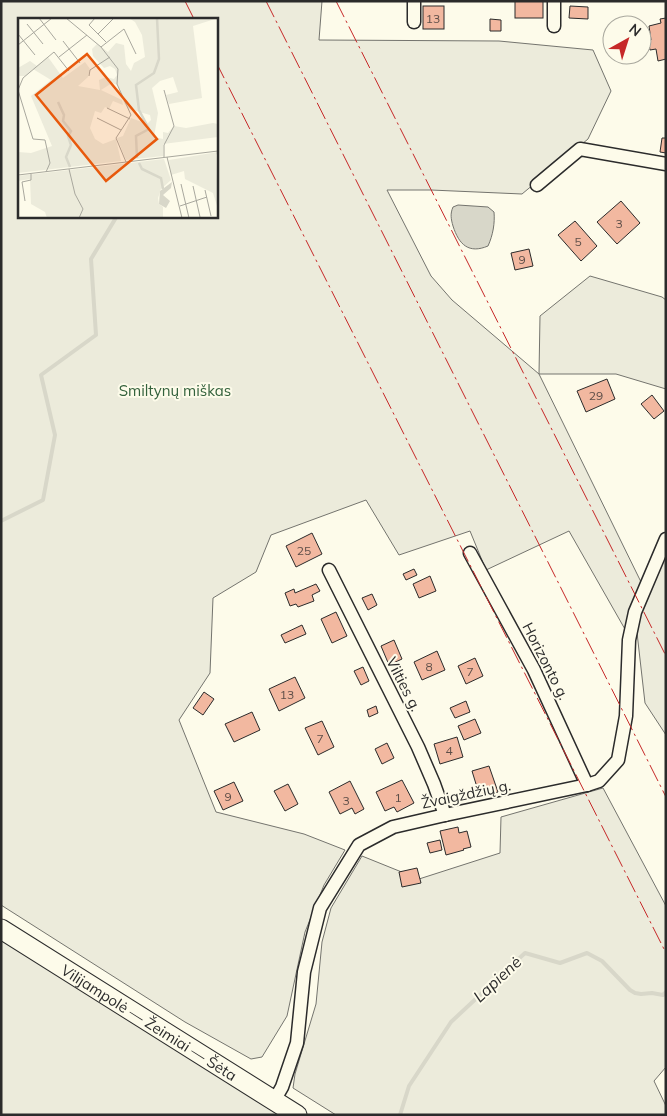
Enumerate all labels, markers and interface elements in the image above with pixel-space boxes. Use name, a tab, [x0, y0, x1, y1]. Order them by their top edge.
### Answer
house number: 13	[426, 11, 440, 26]
north arrow	[602, 15, 652, 65]
inset map	[18, 18, 218, 218]
text: N	[625, 20, 645, 40]
house number: 3	[615, 216, 623, 231]
house number: 5	[574, 234, 582, 249]
house number: 9	[518, 252, 526, 267]
park label: Smiltynų miškas	[119, 381, 231, 400]
house number: 29	[589, 388, 603, 403]
house number: 25	[297, 543, 311, 558]
street label: Horizonto g.	[518, 619, 574, 703]
street label: Vilties g.	[382, 654, 426, 714]
house number: 8	[425, 659, 433, 674]
house number: 7	[466, 664, 474, 679]
house number: 13	[280, 687, 294, 702]
house number: 7	[316, 731, 324, 746]
house number: 4	[445, 743, 453, 758]
street label: Žvaigždžių g.	[420, 775, 512, 813]
house number: 9	[224, 789, 232, 804]
house number: 1	[394, 790, 402, 805]
house number: 3	[342, 793, 350, 808]
water label: Lapienė	[469, 952, 525, 1006]
street label: Vilijampolė — Žeimiai — Šėta	[58, 960, 241, 1084]

